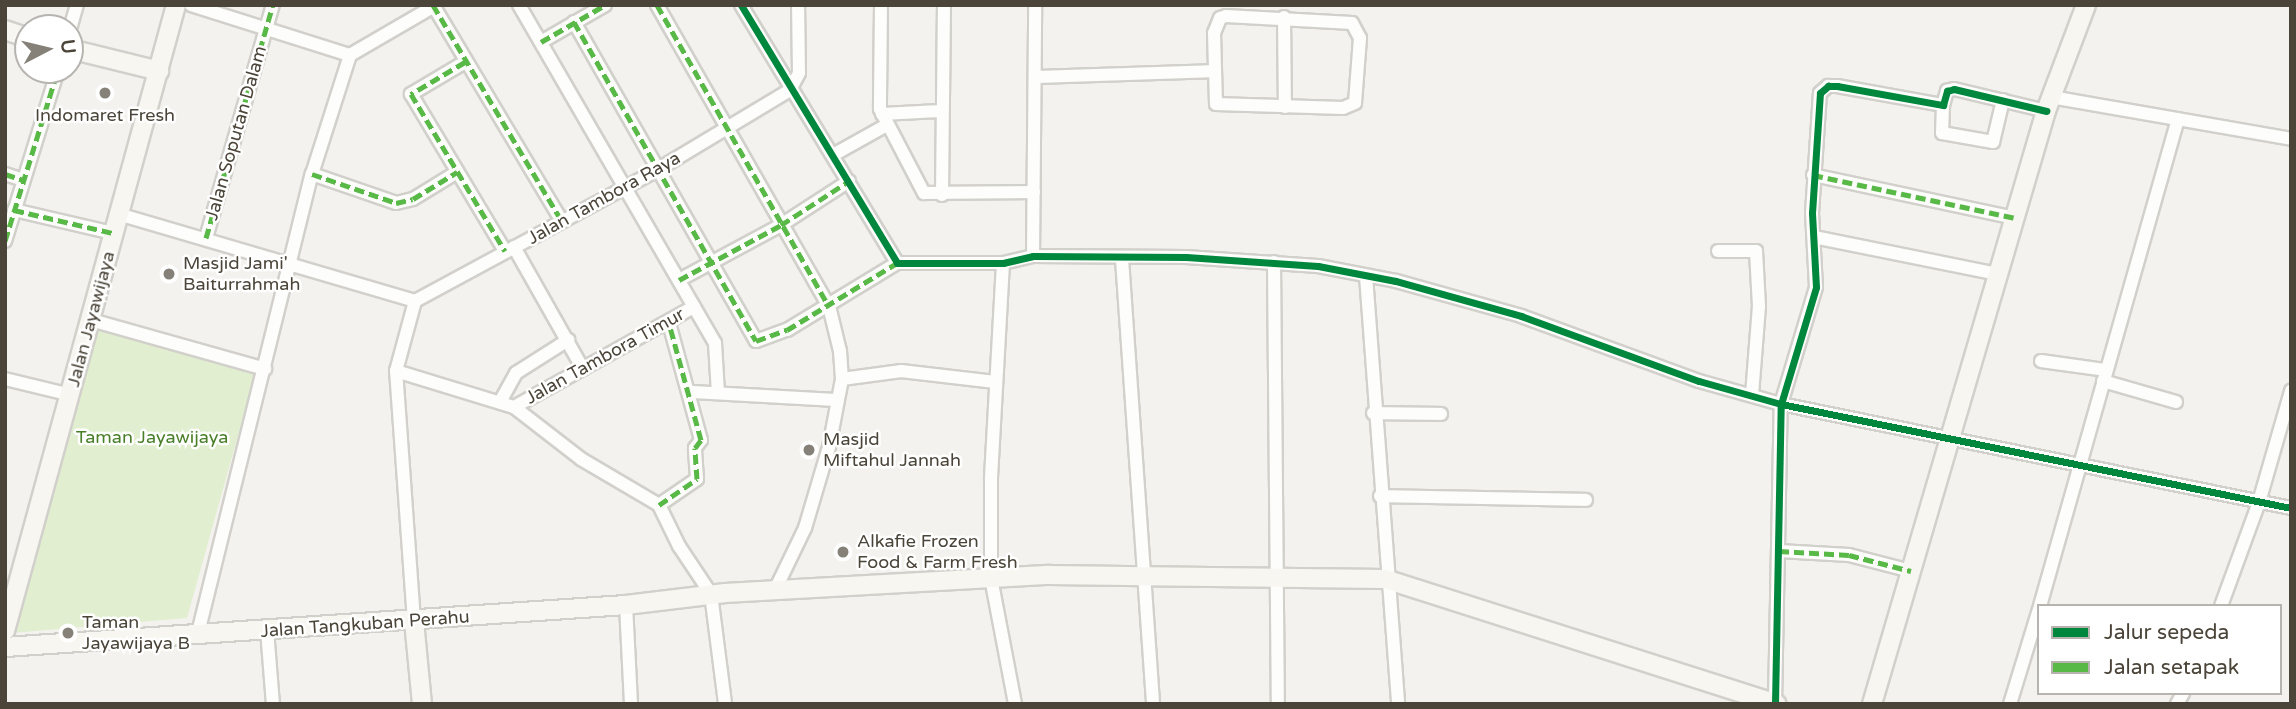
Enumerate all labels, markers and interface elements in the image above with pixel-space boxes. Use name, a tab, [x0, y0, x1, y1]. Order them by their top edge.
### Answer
north arrow	[14, 14, 84, 84]
text: U	[56, 38, 80, 55]
street label: Jalan Soputan Dalam	[201, 43, 271, 223]
marker: Indomaret Fresh	[97, 85, 113, 101]
place label: Indomaret Fresh	[35, 104, 175, 126]
street label: Jalan Tambora Raya	[524, 147, 684, 249]
street label: Jalan Jayawijaya	[63, 249, 119, 389]
place label: Masjid Jami' Baiturrahmah	[183, 253, 300, 296]
marker: Masjid Jami' Baiturrahmah	[161, 266, 177, 282]
street label: Jalan Tambora Timur	[522, 303, 688, 409]
park label: Taman Jayawijaya	[76, 426, 228, 448]
place label: Masjid Miftahul Jannah	[823, 429, 961, 472]
marker: Masjid Miftahul Jannah	[801, 442, 817, 458]
place label: Alkafie Frozen Food & Farm Fresh	[857, 531, 1018, 574]
marker: Alkafie Frozen Food & Farm Fresh	[835, 544, 851, 560]
legend	[2037, 604, 2282, 695]
street label: Jalan Tangkuban Perahu	[260, 606, 470, 642]
place label: Taman Jayawijaya B	[82, 612, 190, 654]
text: Jalur sepeda	[2104, 620, 2229, 645]
marker: Taman Jayawijaya B	[60, 625, 76, 641]
text: Jalan setapak	[2104, 655, 2239, 680]

